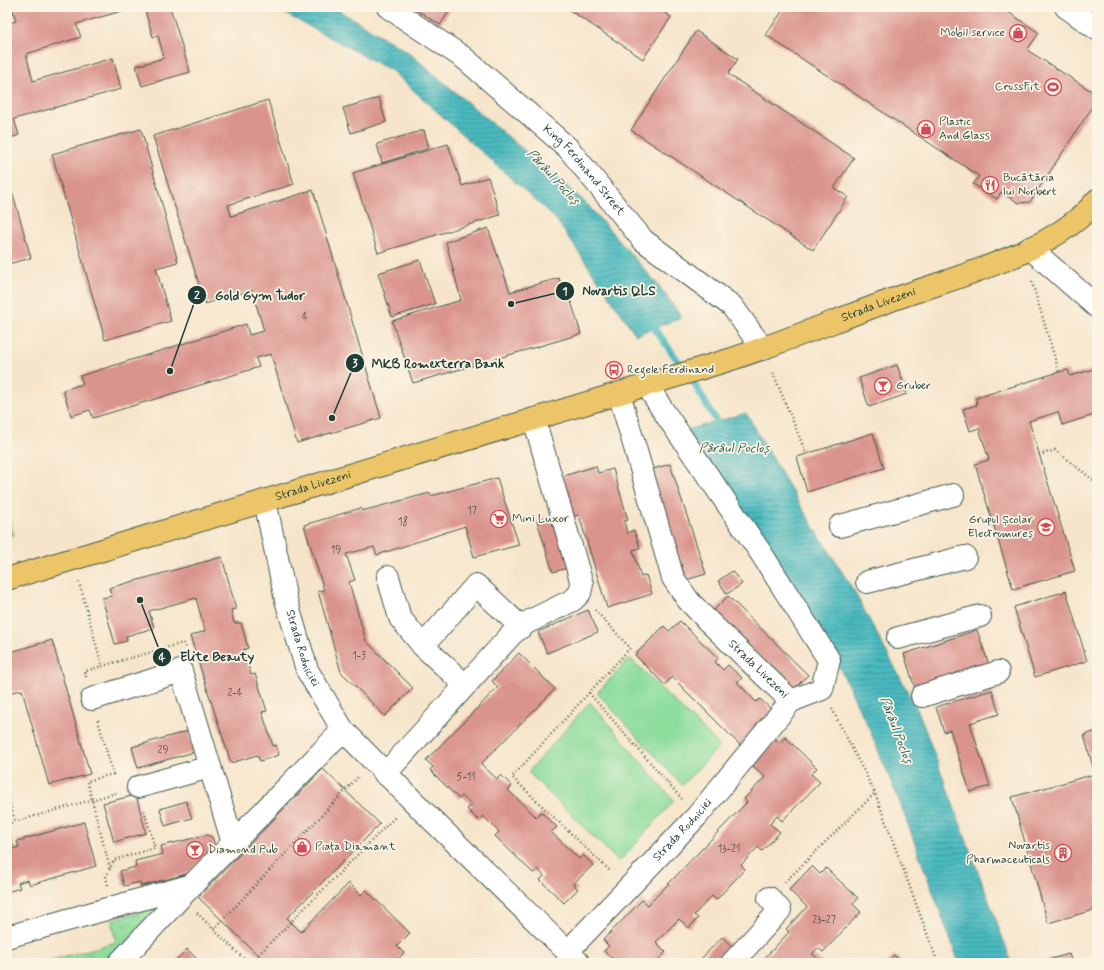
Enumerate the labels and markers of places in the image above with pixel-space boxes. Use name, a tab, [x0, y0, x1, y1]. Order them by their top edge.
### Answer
shop icon: Mobil service	[1008, 23, 1028, 43]
place label: Mobil service	[940, 25, 1005, 41]
sports icon: CrossFit	[1043, 77, 1063, 97]
place label: CrossFit	[995, 79, 1040, 95]
place label: Plastic And Glass	[939, 114, 990, 144]
shop icon: Plastic And Glass	[916, 119, 936, 139]
place label: Bucătăria lui Norbert	[1003, 170, 1057, 200]
restaurant icon: Bucătăria lui Norbert	[980, 175, 1000, 195]
callout: Novartis QLS	[555, 278, 663, 303]
callout: Gold Gym Tudor	[187, 283, 313, 308]
callout: MKB Romexterra Bank	[345, 351, 512, 376]
bus stop icon: Regele Ferdinand	[604, 360, 624, 380]
place label: Regele Ferdinand	[627, 362, 714, 379]
bar icon: Gruber	[873, 376, 893, 396]
place label: Gruber	[896, 378, 931, 394]
supermarket icon: Mini Luxor	[489, 509, 509, 529]
place label: Mini Luxor	[512, 511, 569, 527]
place label: Grupul Școlar Electromureș	[968, 512, 1034, 542]
school or university icon: Grupul Școlar Electromureș	[1036, 517, 1056, 537]
callout: Elite Beauty	[152, 644, 262, 669]
shop icon: Piața Diamant	[292, 837, 312, 857]
place label: Novartis Pharmaceuticals	[966, 838, 1051, 868]
place label: Piața Diamant	[315, 839, 396, 855]
bar icon: Diamond Pub	[185, 840, 205, 860]
place label: Diamond Pub	[208, 842, 279, 858]
building icon: Novartis Pharmaceuticals	[1053, 843, 1073, 863]

